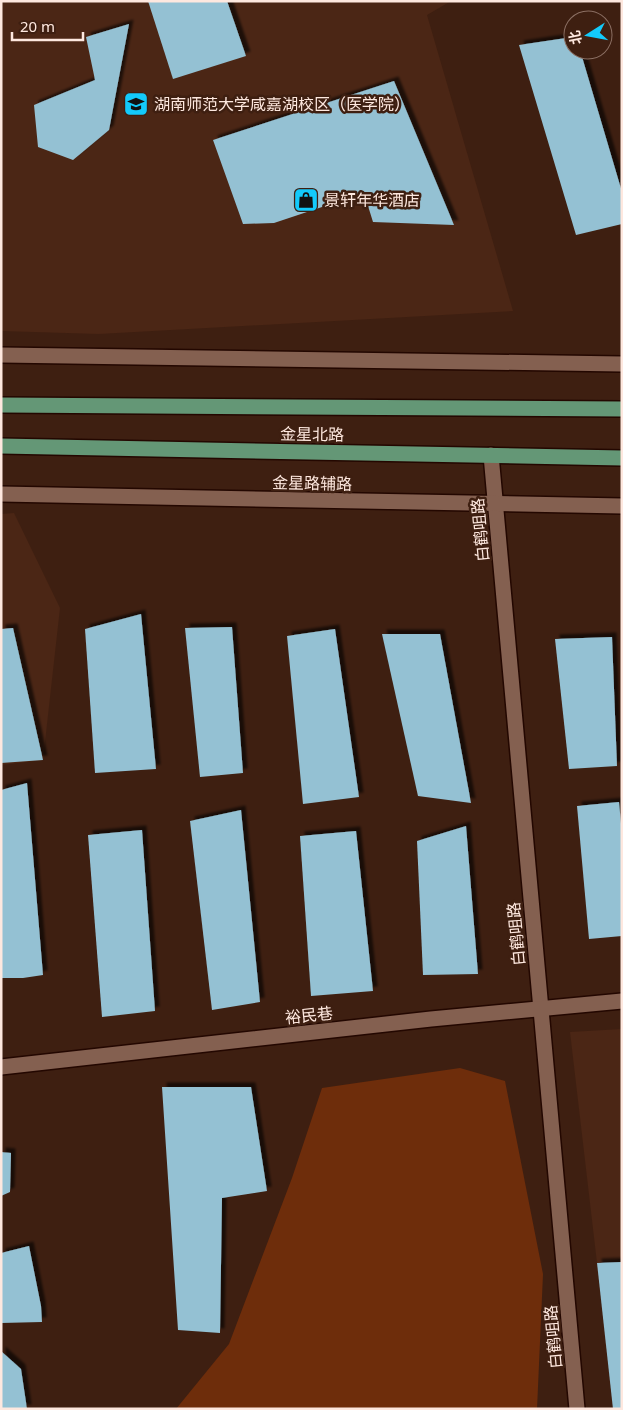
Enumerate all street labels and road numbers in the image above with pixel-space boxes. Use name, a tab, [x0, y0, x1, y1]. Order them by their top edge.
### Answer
street label: 金星北路	[280, 422, 344, 446]
street label: 金星路辅路	[272, 471, 352, 495]
street label: 白鹤咀路	[466, 497, 494, 563]
street label: 白鹤咀路	[502, 901, 530, 967]
street label: 裕民巷	[284, 1002, 334, 1028]
street label: 白鹤咀路	[539, 1304, 567, 1370]

